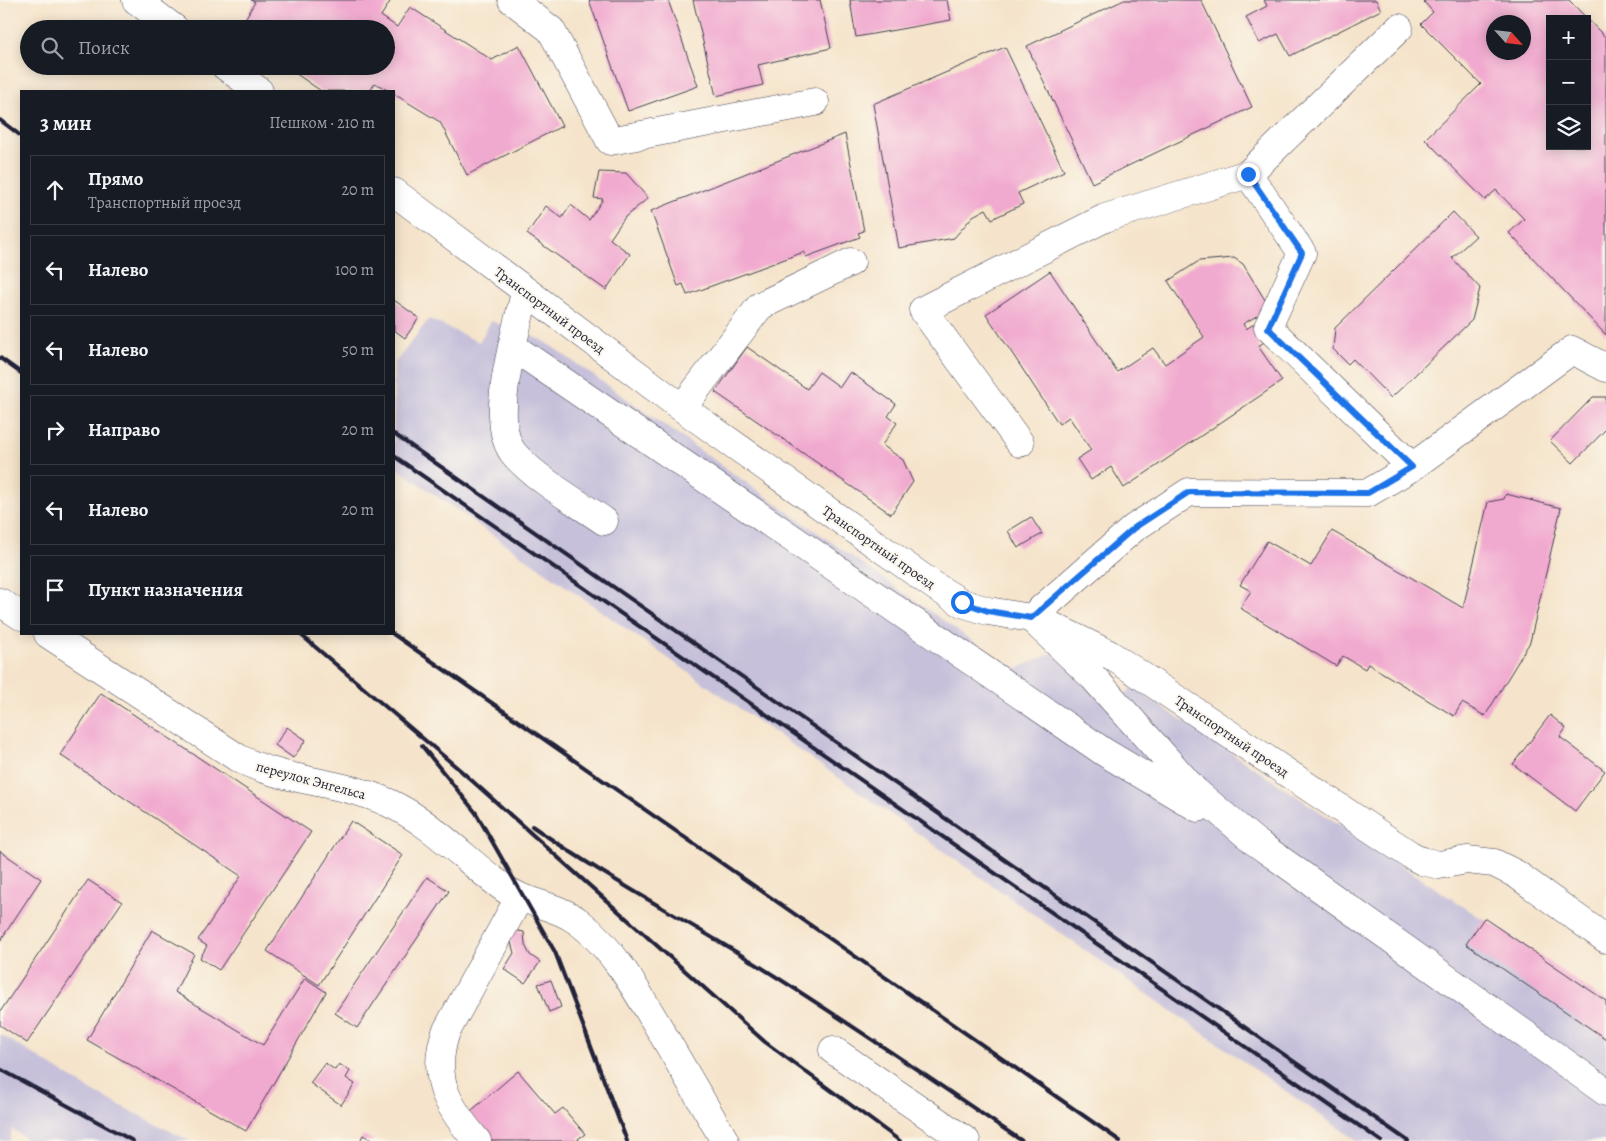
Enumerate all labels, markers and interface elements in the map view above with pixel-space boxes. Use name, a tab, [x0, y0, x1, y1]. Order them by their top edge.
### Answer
north arrow	[1486, 15, 1531, 60]
map controls	[1546, 15, 1591, 150]
button: +	[1546, 15, 1591, 60]
search box	[20, 20, 395, 75]
icon: search	[38, 34, 66, 62]
text: Поиск	[78, 35, 130, 61]
button: −	[1546, 60, 1591, 105]
button: layers	[1546, 105, 1591, 150]
text: 3 мин	[40, 109, 92, 137]
text: Пешком · 210 m	[269, 112, 375, 134]
route end	[1237, 163, 1260, 186]
text: Прямо	[88, 166, 143, 192]
icon: ahead	[41, 176, 69, 204]
text: 20 m	[341, 179, 374, 201]
text: Транспортный проезд	[88, 192, 241, 214]
icon: left	[41, 256, 69, 284]
text: Налево	[88, 257, 148, 283]
text: 100 m	[335, 259, 374, 281]
street label: Транспортный проезд	[490, 262, 609, 358]
icon: left	[41, 336, 69, 364]
text: Налево	[88, 337, 148, 363]
text: 50 m	[342, 339, 374, 361]
icon: right	[41, 416, 69, 444]
text: Направо	[88, 417, 160, 443]
text: 20 m	[341, 419, 374, 441]
icon: left	[41, 496, 69, 524]
text: Налево	[88, 497, 148, 523]
text: 20 m	[341, 499, 374, 521]
street label: Транспортный проезд	[818, 501, 939, 594]
icon: arrive	[41, 576, 69, 604]
text: Пункт назначения	[88, 577, 243, 603]
route start	[951, 591, 974, 614]
street label: Транспортный проезд	[1171, 691, 1293, 782]
street label: переулок Энгельса	[254, 757, 368, 804]

